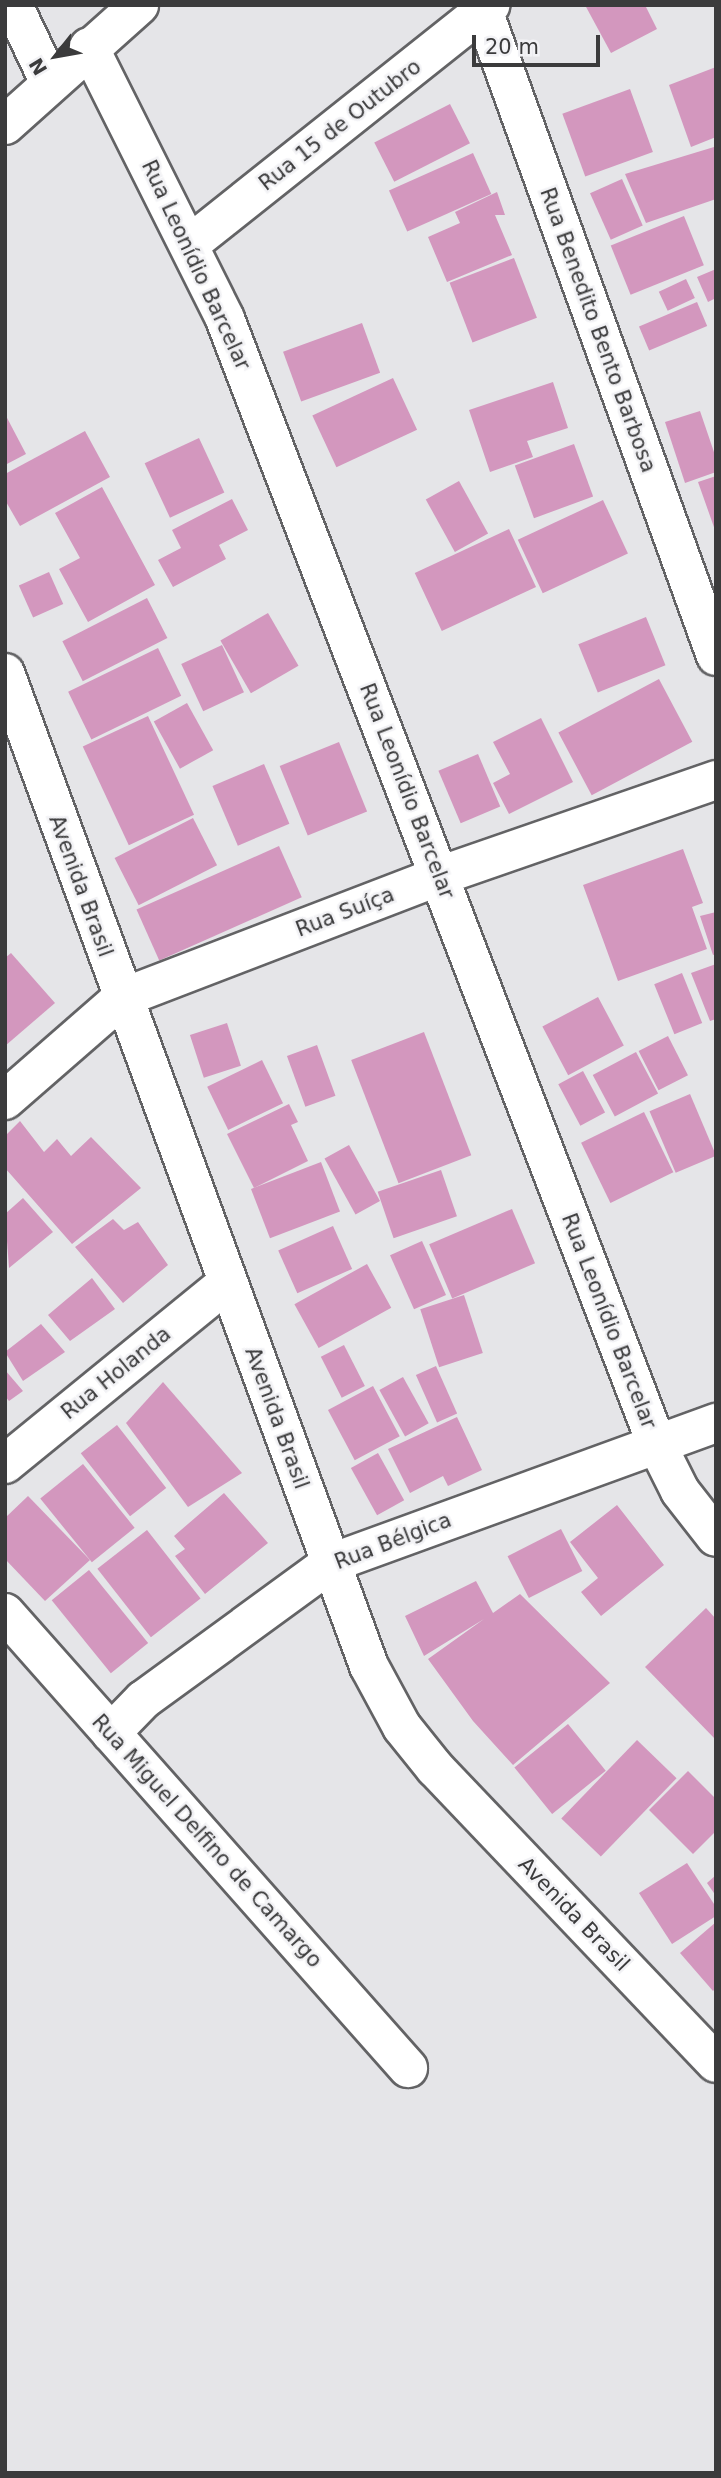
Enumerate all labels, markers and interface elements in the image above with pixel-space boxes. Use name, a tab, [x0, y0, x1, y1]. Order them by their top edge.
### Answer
north arrow	[21, 21, 91, 91]
scale bar	[476, 21, 604, 65]
text: 20 m	[485, 35, 539, 59]
text: N	[24, 54, 52, 79]
street label: Rua 15 de Outubro	[254, 54, 426, 196]
street label: Rua Leonídio Barcelar	[136, 156, 256, 374]
street label: Rua Benedito Bento Barbosa	[535, 184, 661, 476]
street label: Rua Leonídio Barcelar	[354, 680, 460, 902]
street label: Avenida Brasil	[44, 812, 118, 960]
street label: Rua Suíça	[292, 882, 398, 942]
street label: Rua Leonídio Barcelar	[556, 1210, 662, 1432]
street label: Rua Holanda	[56, 1321, 176, 1425]
street label: Avenida Brasil	[240, 1344, 314, 1492]
street label: Rua Bélgica	[331, 1507, 455, 1575]
street label: Rua Miguel Delfino de Camargo	[87, 1709, 327, 1973]
street label: Avenida Brasil	[513, 1852, 635, 1976]

